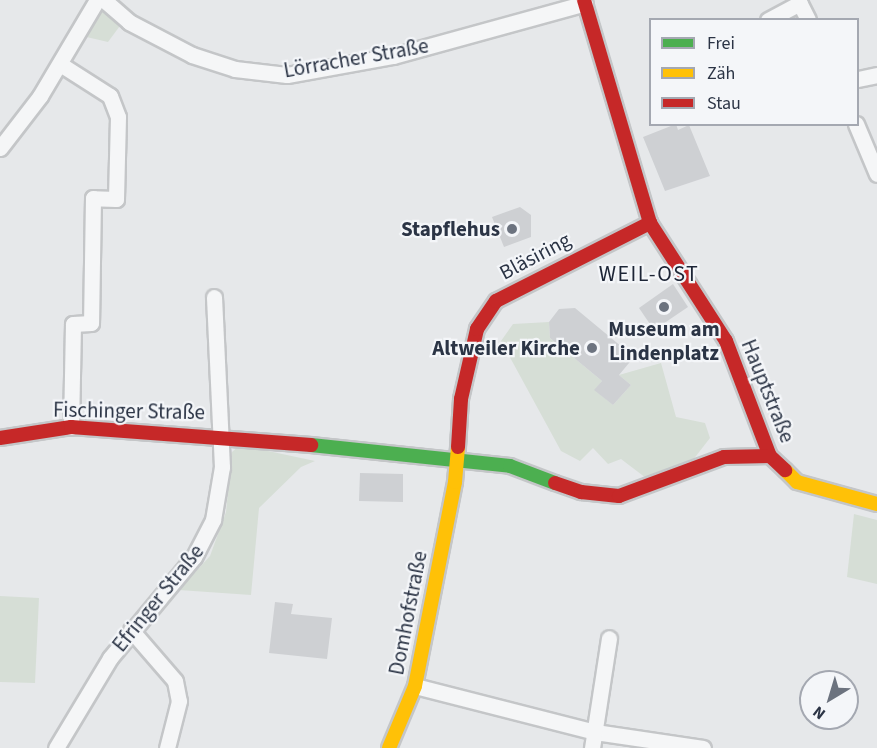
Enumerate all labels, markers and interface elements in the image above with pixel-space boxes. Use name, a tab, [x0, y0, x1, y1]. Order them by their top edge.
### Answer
legend	[649, 18, 859, 126]
text: Frei	[707, 31, 735, 56]
street label: Lörracher Straße	[282, 33, 430, 83]
text: Zäh	[707, 61, 735, 86]
text: Stau	[707, 91, 741, 116]
place label: Stapflehus	[401, 216, 500, 242]
marker: Stapflehus	[505, 222, 519, 236]
street label: Bläsiring	[495, 227, 575, 285]
district label: WEIL-OST	[599, 262, 699, 288]
marker: Museum am Lindenplatz	[657, 300, 671, 314]
place label: Museum am Lindenplatz	[608, 316, 720, 366]
place label: Altweiler Kirche	[432, 335, 580, 361]
street label: Hauptstraße	[736, 336, 800, 446]
marker: Altweiler Kirche	[585, 341, 599, 355]
street label: Fischinger Straße	[53, 397, 205, 425]
street label: Efringer Straße	[107, 539, 209, 657]
street label: Domhofstraße	[384, 549, 432, 677]
north arrow	[799, 670, 859, 730]
text: N	[808, 701, 830, 725]

